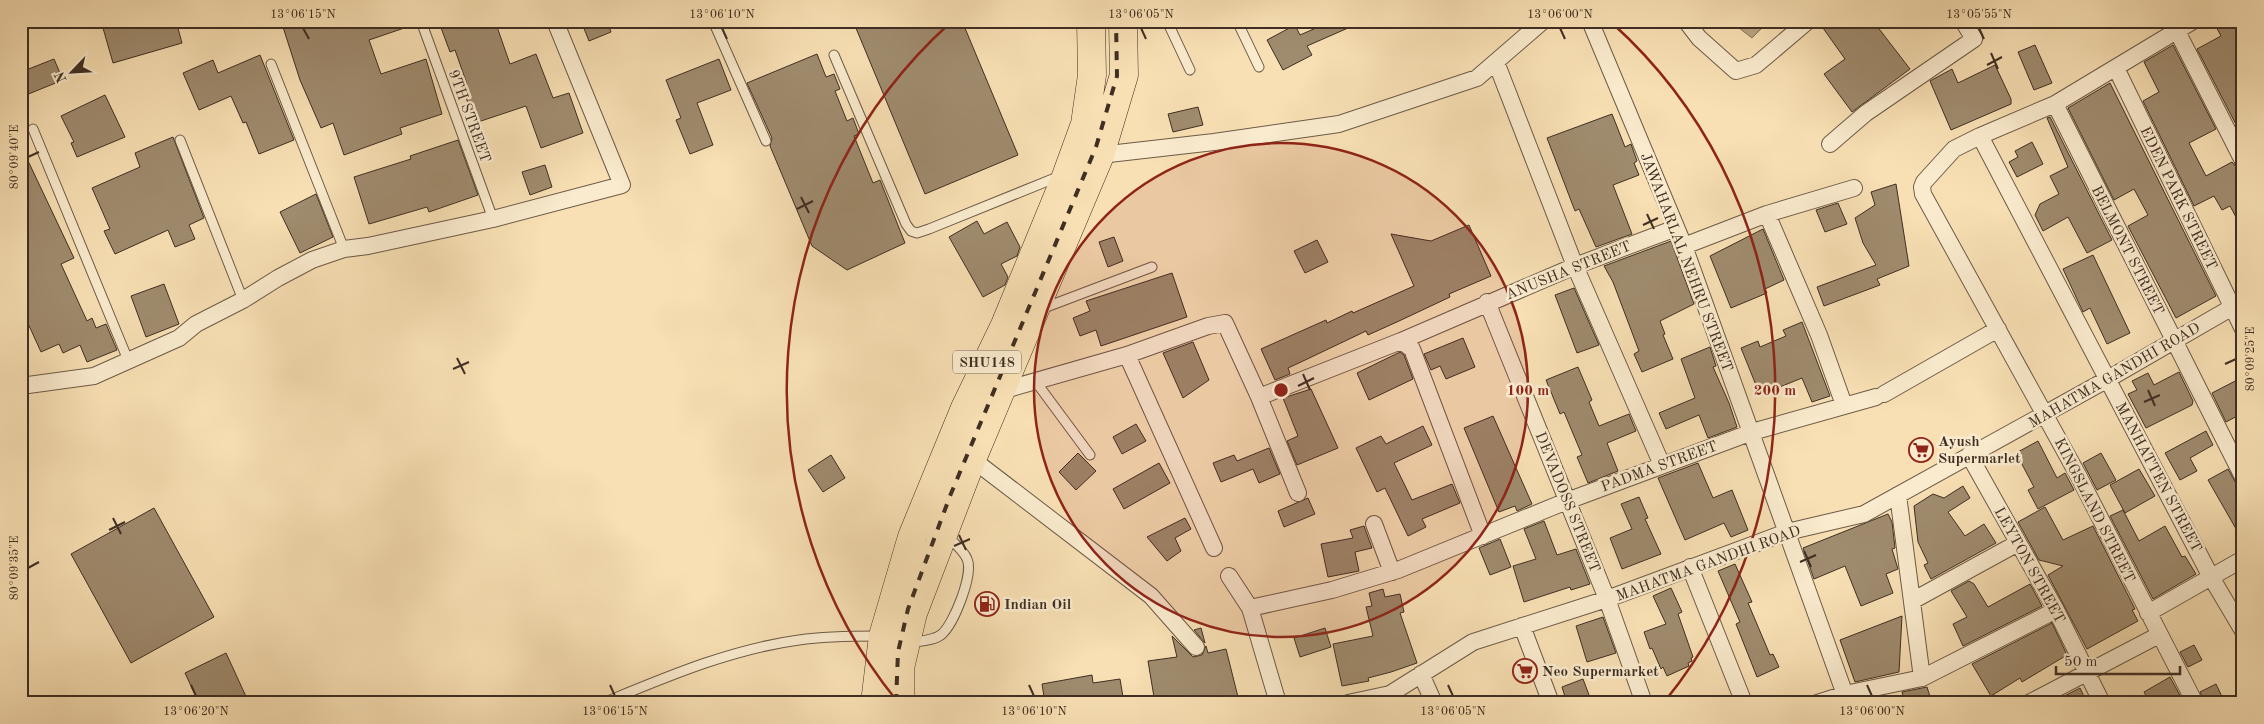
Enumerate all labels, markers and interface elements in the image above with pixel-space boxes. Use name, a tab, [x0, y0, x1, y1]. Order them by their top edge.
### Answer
text: 13°06'15"N	[270, 8, 336, 21]
text: 13°06'05"N	[1108, 8, 1174, 21]
text: 13°05'55"N	[1946, 8, 2012, 21]
text: 13°06'10"N	[689, 9, 755, 21]
text: 13°06'00"N	[1527, 9, 1593, 21]
north arrow	[48, 48, 98, 98]
street label: 9TH STREET	[445, 68, 492, 165]
text: N	[52, 69, 70, 85]
text: 80°09'40"E	[9, 125, 21, 189]
street label: EDEN PARK STREET	[2136, 125, 2219, 273]
street label: JAWAHARLAL NEHRU STREET	[1637, 151, 1734, 374]
street label: BELMONT STREET	[2088, 184, 2166, 318]
street label: ANUSHA STREET	[1504, 239, 1633, 303]
street label: MAHATMA GANDHI ROAD	[2026, 321, 2203, 432]
text: 80°09'25"E	[2244, 327, 2257, 391]
road number: SHU148	[953, 351, 1021, 374]
centre of rings	[1272, 381, 1290, 399]
text: 100 m	[1507, 384, 1549, 399]
text: 200 m	[1754, 384, 1796, 399]
street label: MANHATTEN STREET	[2112, 400, 2204, 555]
street label: DEVADOSS STREET	[1532, 430, 1602, 575]
place label: Ayush Supermarlet	[1938, 435, 2021, 467]
street label: KINGSLAND STREET	[2051, 436, 2137, 585]
supermarket icon: Ayush Supermarlet	[1908, 437, 1934, 463]
street label: PADMA STREET	[1599, 439, 1720, 495]
street label: LEYTON STREET	[1991, 505, 2067, 626]
street label: MAHATMA GANDHI ROAD	[1614, 524, 1803, 605]
text: 80°09'35"E	[8, 536, 21, 600]
fuel station icon: Indian Oil	[974, 591, 1000, 617]
place label: Indian Oil	[1004, 598, 1072, 613]
scale bar	[2056, 644, 2180, 676]
text: 50 m	[2064, 655, 2098, 670]
supermarket icon: Neo Supermarket	[1512, 658, 1538, 684]
place label: Neo Supermarket	[1542, 665, 1659, 680]
text: 13°06'15"N	[582, 705, 648, 718]
text: 13°06'05"N	[1420, 705, 1486, 718]
text: 13°06'20"N	[163, 706, 229, 718]
text: 13°06'10"N	[1001, 706, 1067, 718]
text: 13°06'00"N	[1839, 706, 1905, 718]

